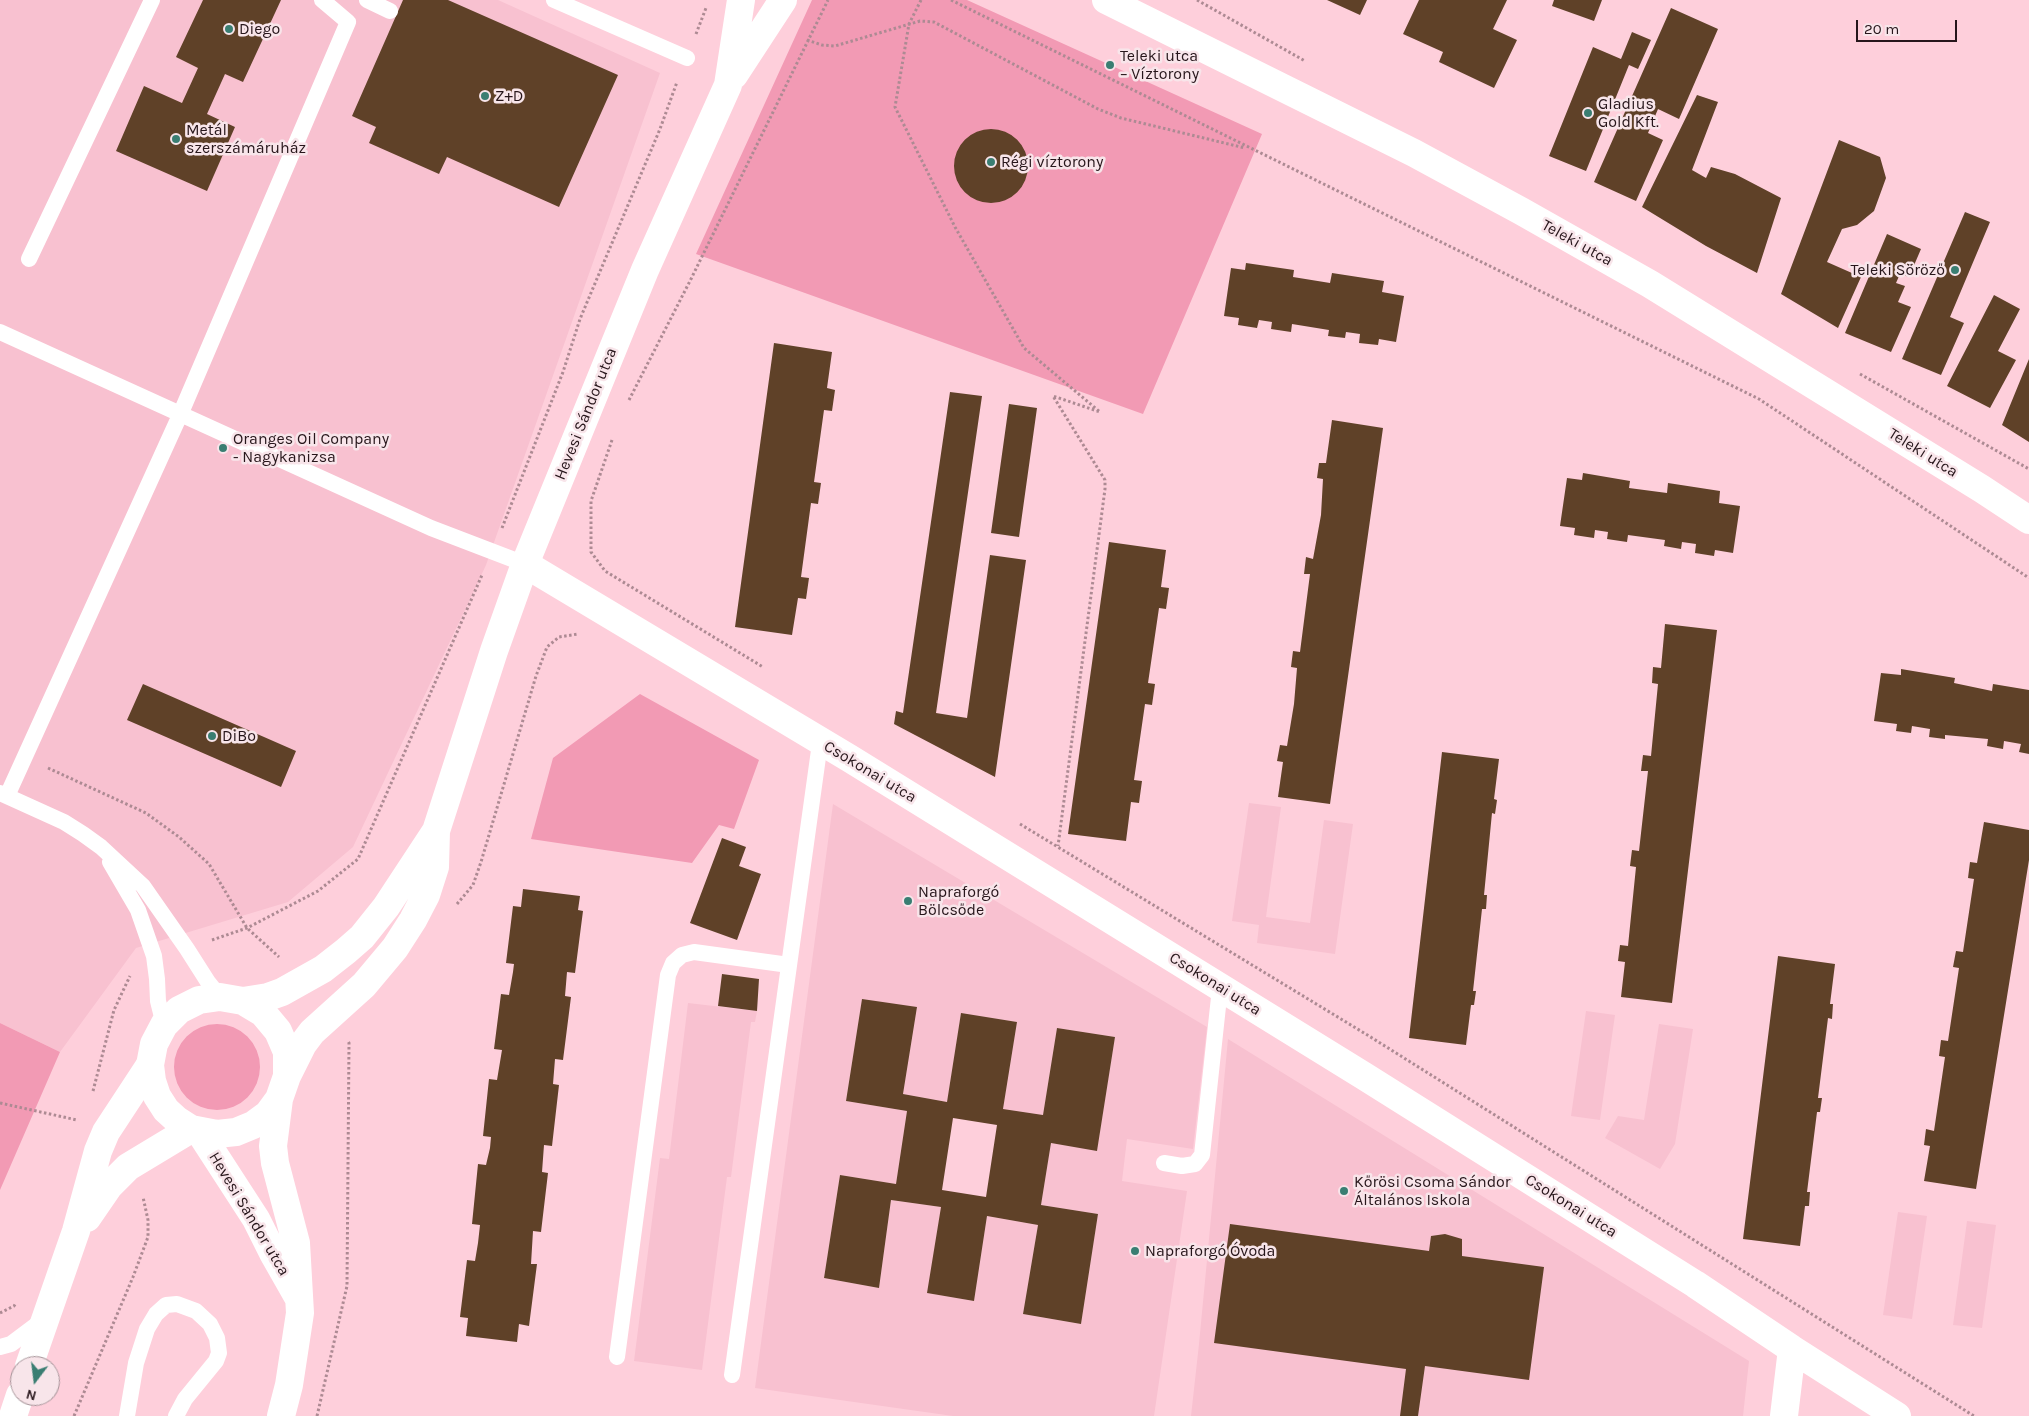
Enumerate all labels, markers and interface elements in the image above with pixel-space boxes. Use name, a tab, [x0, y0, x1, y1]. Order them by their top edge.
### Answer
scale bar	[1859, 10, 1960, 42]
place label: Diego	[239, 19, 280, 39]
text: 20 m	[1864, 20, 1899, 38]
marker: Diego	[223, 23, 235, 35]
place label: Teleki utca – Víztorony	[1120, 46, 1199, 84]
marker: Teleki utca – Víztorony	[1104, 59, 1116, 71]
place label: Z+D	[495, 86, 523, 106]
marker: Z+D	[479, 90, 491, 102]
place label: Gladius Gold Kft.	[1598, 94, 1659, 132]
marker: Gladius Gold Kft.	[1582, 107, 1594, 119]
place label: Metál szerszámáruház	[186, 120, 306, 158]
marker: Metál szerszámáruház	[170, 133, 182, 145]
place label: Régi víztorony	[1001, 152, 1103, 172]
marker: Régi víztorony	[985, 156, 997, 168]
street label: Teleki utca	[1538, 216, 1616, 270]
place label: Teleki Söröző	[1850, 260, 1945, 280]
marker: Teleki Söröző	[1949, 264, 1961, 276]
street label: Hevesi Sándor utca	[551, 345, 621, 483]
street label: Teleki utca	[1885, 424, 1961, 482]
place label: Oranges Oil Company - Nagykanizsa	[233, 429, 389, 467]
marker: Oranges Oil Company - Nagykanizsa	[217, 442, 229, 454]
place label: DiBo	[222, 726, 256, 746]
marker: DiBo	[206, 730, 218, 742]
street label: Csokonai utca	[820, 737, 920, 807]
place label: Napraforgó Bölcsőde	[918, 882, 999, 920]
marker: Napraforgó Bölcsőde	[902, 895, 914, 907]
street label: Csokonai utca	[1166, 948, 1264, 1020]
street label: Hevesi Sándor utca	[204, 1149, 294, 1279]
street label: Csokonai utca	[1522, 1170, 1620, 1242]
place label: Kőrösi Csoma Sándor Általános Iskola	[1354, 1172, 1511, 1210]
marker: Kőrösi Csoma Sándor Általános Iskola	[1338, 1185, 1350, 1197]
place label: Napraforgó Óvoda	[1145, 1241, 1275, 1261]
marker: Napraforgó Óvoda	[1129, 1245, 1141, 1257]
north arrow	[10, 1356, 60, 1406]
text: N	[24, 1385, 38, 1405]

